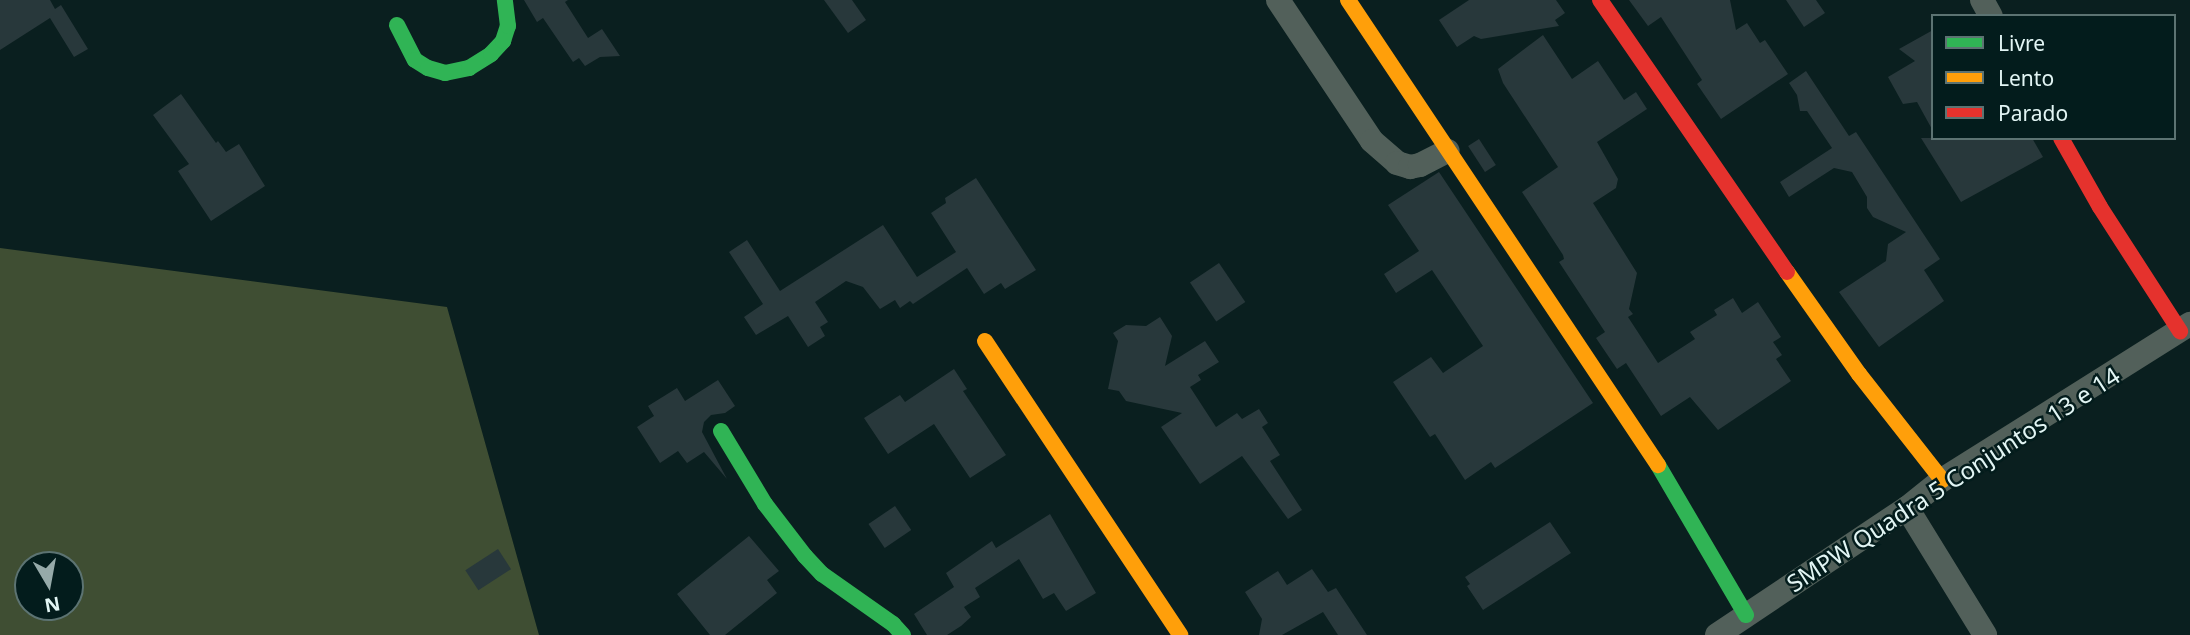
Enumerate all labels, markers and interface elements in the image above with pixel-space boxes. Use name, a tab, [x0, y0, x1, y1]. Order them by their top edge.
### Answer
legend	[1931, 14, 2176, 140]
text: Livre	[1998, 29, 2045, 57]
text: Lento	[1998, 64, 2054, 92]
text: Parado	[1998, 99, 2068, 127]
street label: SMPW Quadra 5 Conjuntos 13 e 14	[1781, 360, 2125, 598]
north arrow	[14, 551, 84, 621]
text: N	[42, 591, 62, 619]

